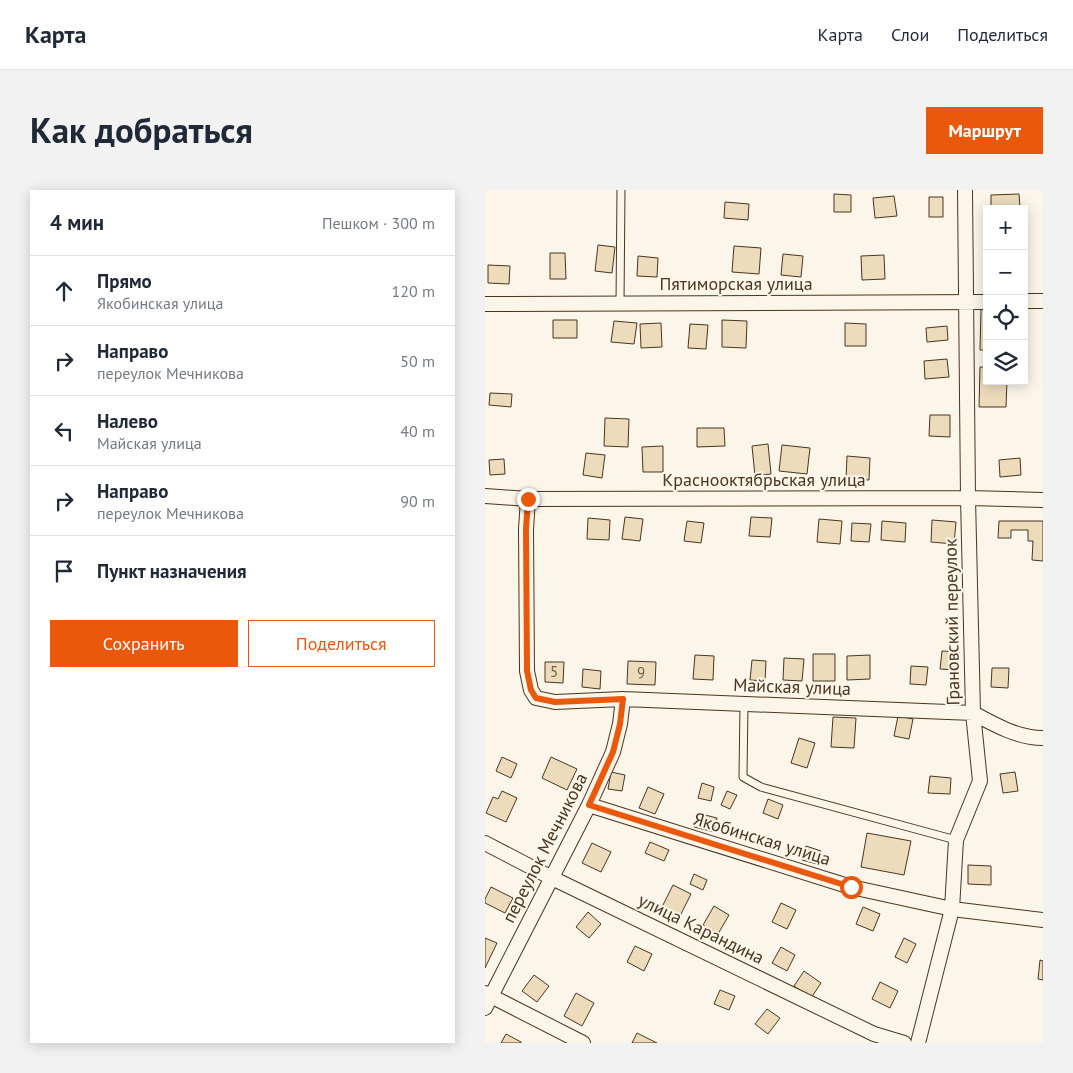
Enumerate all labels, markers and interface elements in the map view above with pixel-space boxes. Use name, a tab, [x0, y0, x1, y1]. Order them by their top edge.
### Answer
text: Карта	[25, 19, 87, 50]
text: Карта	[818, 23, 863, 46]
text: Слои	[891, 23, 929, 46]
text: Поделиться	[957, 23, 1048, 46]
text: Как добраться	[30, 107, 253, 153]
button: Маршрут	[926, 107, 1043, 154]
map controls	[983, 205, 1028, 385]
button: +	[983, 205, 1028, 250]
text: 4 мин	[50, 209, 104, 236]
text: Пешком · 300 m	[322, 213, 435, 233]
button: −	[983, 250, 1028, 295]
text: Прямо	[97, 269, 152, 293]
street label: Пятиморская улица	[659, 272, 813, 295]
icon: ahead	[50, 277, 78, 305]
text: 120 m	[392, 281, 435, 301]
text: Якобинская улица	[97, 293, 224, 313]
button: locate	[983, 295, 1028, 340]
text: Направо	[97, 339, 168, 363]
button: layers	[983, 340, 1028, 385]
icon: right	[50, 347, 78, 375]
text: 50 m	[400, 351, 435, 371]
text: переулок Мечникова	[97, 363, 244, 383]
text: Налево	[97, 409, 158, 433]
icon: left	[50, 417, 78, 445]
text: 40 m	[400, 421, 435, 441]
text: Майская улица	[97, 433, 202, 453]
street label: Краснооктябрьская улица	[662, 468, 866, 491]
text: Направо	[97, 479, 168, 503]
icon: right	[50, 487, 78, 515]
route end	[517, 488, 540, 511]
text: 90 m	[400, 491, 435, 511]
text: переулок Мечникова	[97, 503, 244, 523]
street label: Грановский переулок	[939, 538, 964, 706]
icon: arrive	[50, 557, 78, 585]
text: Пункт назначения	[97, 559, 247, 583]
button: Сохранить	[50, 620, 238, 667]
button: Поделиться	[248, 620, 435, 667]
house number: 5	[550, 662, 558, 681]
house number: 9	[637, 663, 645, 682]
street label: Майская улица	[733, 673, 851, 700]
street label: переулок Мечникова	[497, 769, 592, 927]
street label: Якобинская улица	[691, 807, 834, 870]
route start	[840, 876, 863, 899]
street label: улица Карандина	[635, 888, 768, 969]

